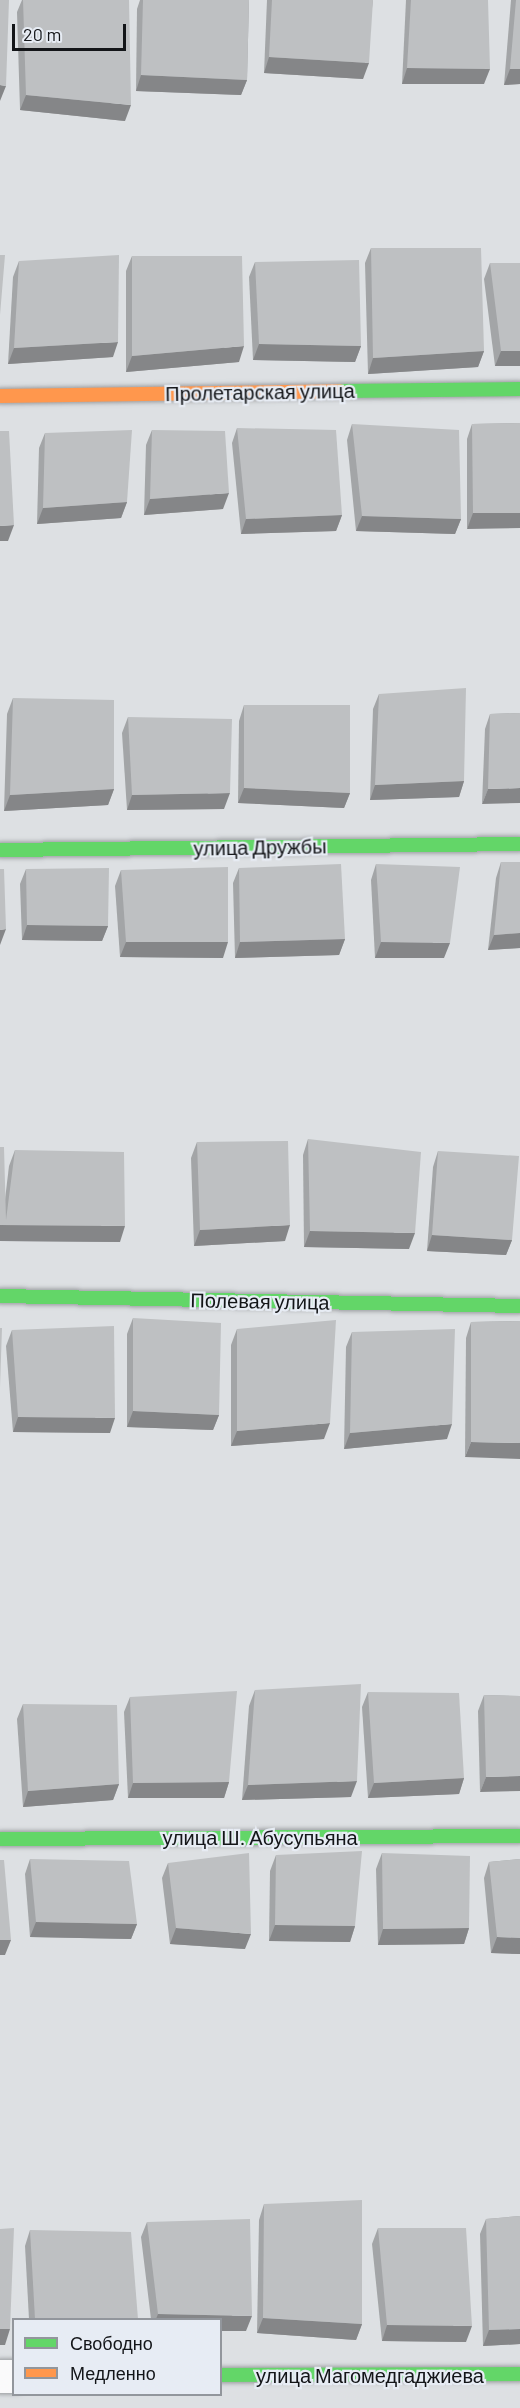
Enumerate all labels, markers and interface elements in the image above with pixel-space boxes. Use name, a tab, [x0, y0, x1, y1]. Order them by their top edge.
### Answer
scale bar	[15, 12, 129, 50]
text: 20 m	[23, 23, 61, 45]
street label: Пролетарская улица	[165, 378, 355, 406]
street label: улица Дружбы	[193, 834, 327, 860]
street label: Полевая улица	[190, 1288, 330, 1314]
street label: улица Ш. Абусупьяна	[162, 1825, 358, 1849]
legend	[12, 2318, 222, 2396]
text: Свободно	[70, 2332, 153, 2354]
text: Медленно	[70, 2362, 156, 2384]
street label: улица Магомедгаджиева	[256, 2363, 484, 2387]

